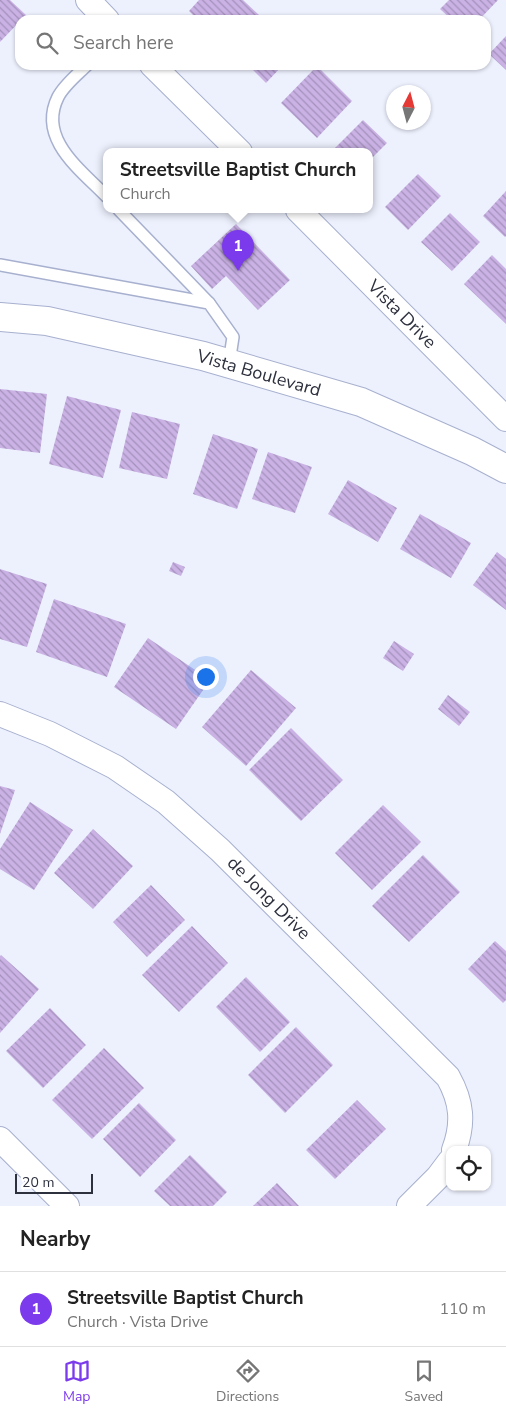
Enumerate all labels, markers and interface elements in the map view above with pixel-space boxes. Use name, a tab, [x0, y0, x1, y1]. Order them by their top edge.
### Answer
search box	[15, 15, 491, 70]
icon: search	[33, 29, 61, 57]
text: Search here	[73, 30, 174, 56]
north arrow	[386, 85, 431, 130]
popup	[103, 148, 373, 213]
text: Streetsville Baptist Church	[120, 157, 356, 183]
text: Church	[120, 183, 171, 205]
pin: 1	[222, 230, 254, 271]
street label: Vista Drive	[362, 274, 442, 354]
street label: Vista Boulevard	[193, 344, 324, 402]
your location	[193, 664, 219, 690]
street label: de Jong Drive	[222, 851, 316, 945]
map controls	[446, 1146, 491, 1191]
button: locate	[446, 1146, 491, 1191]
scale bar	[15, 1171, 92, 1194]
text: 20 m	[22, 1173, 54, 1192]
text: Nearby	[20, 1225, 90, 1253]
text: Streetsville Baptist Church	[67, 1285, 304, 1311]
text: 1	[31, 1298, 41, 1320]
text: 110 m	[439, 1298, 486, 1320]
text: Church · Vista Drive	[67, 1311, 208, 1333]
tab: Map	[63, 1357, 91, 1406]
tab: Directions	[216, 1357, 279, 1406]
tab: Saved	[405, 1357, 443, 1406]

